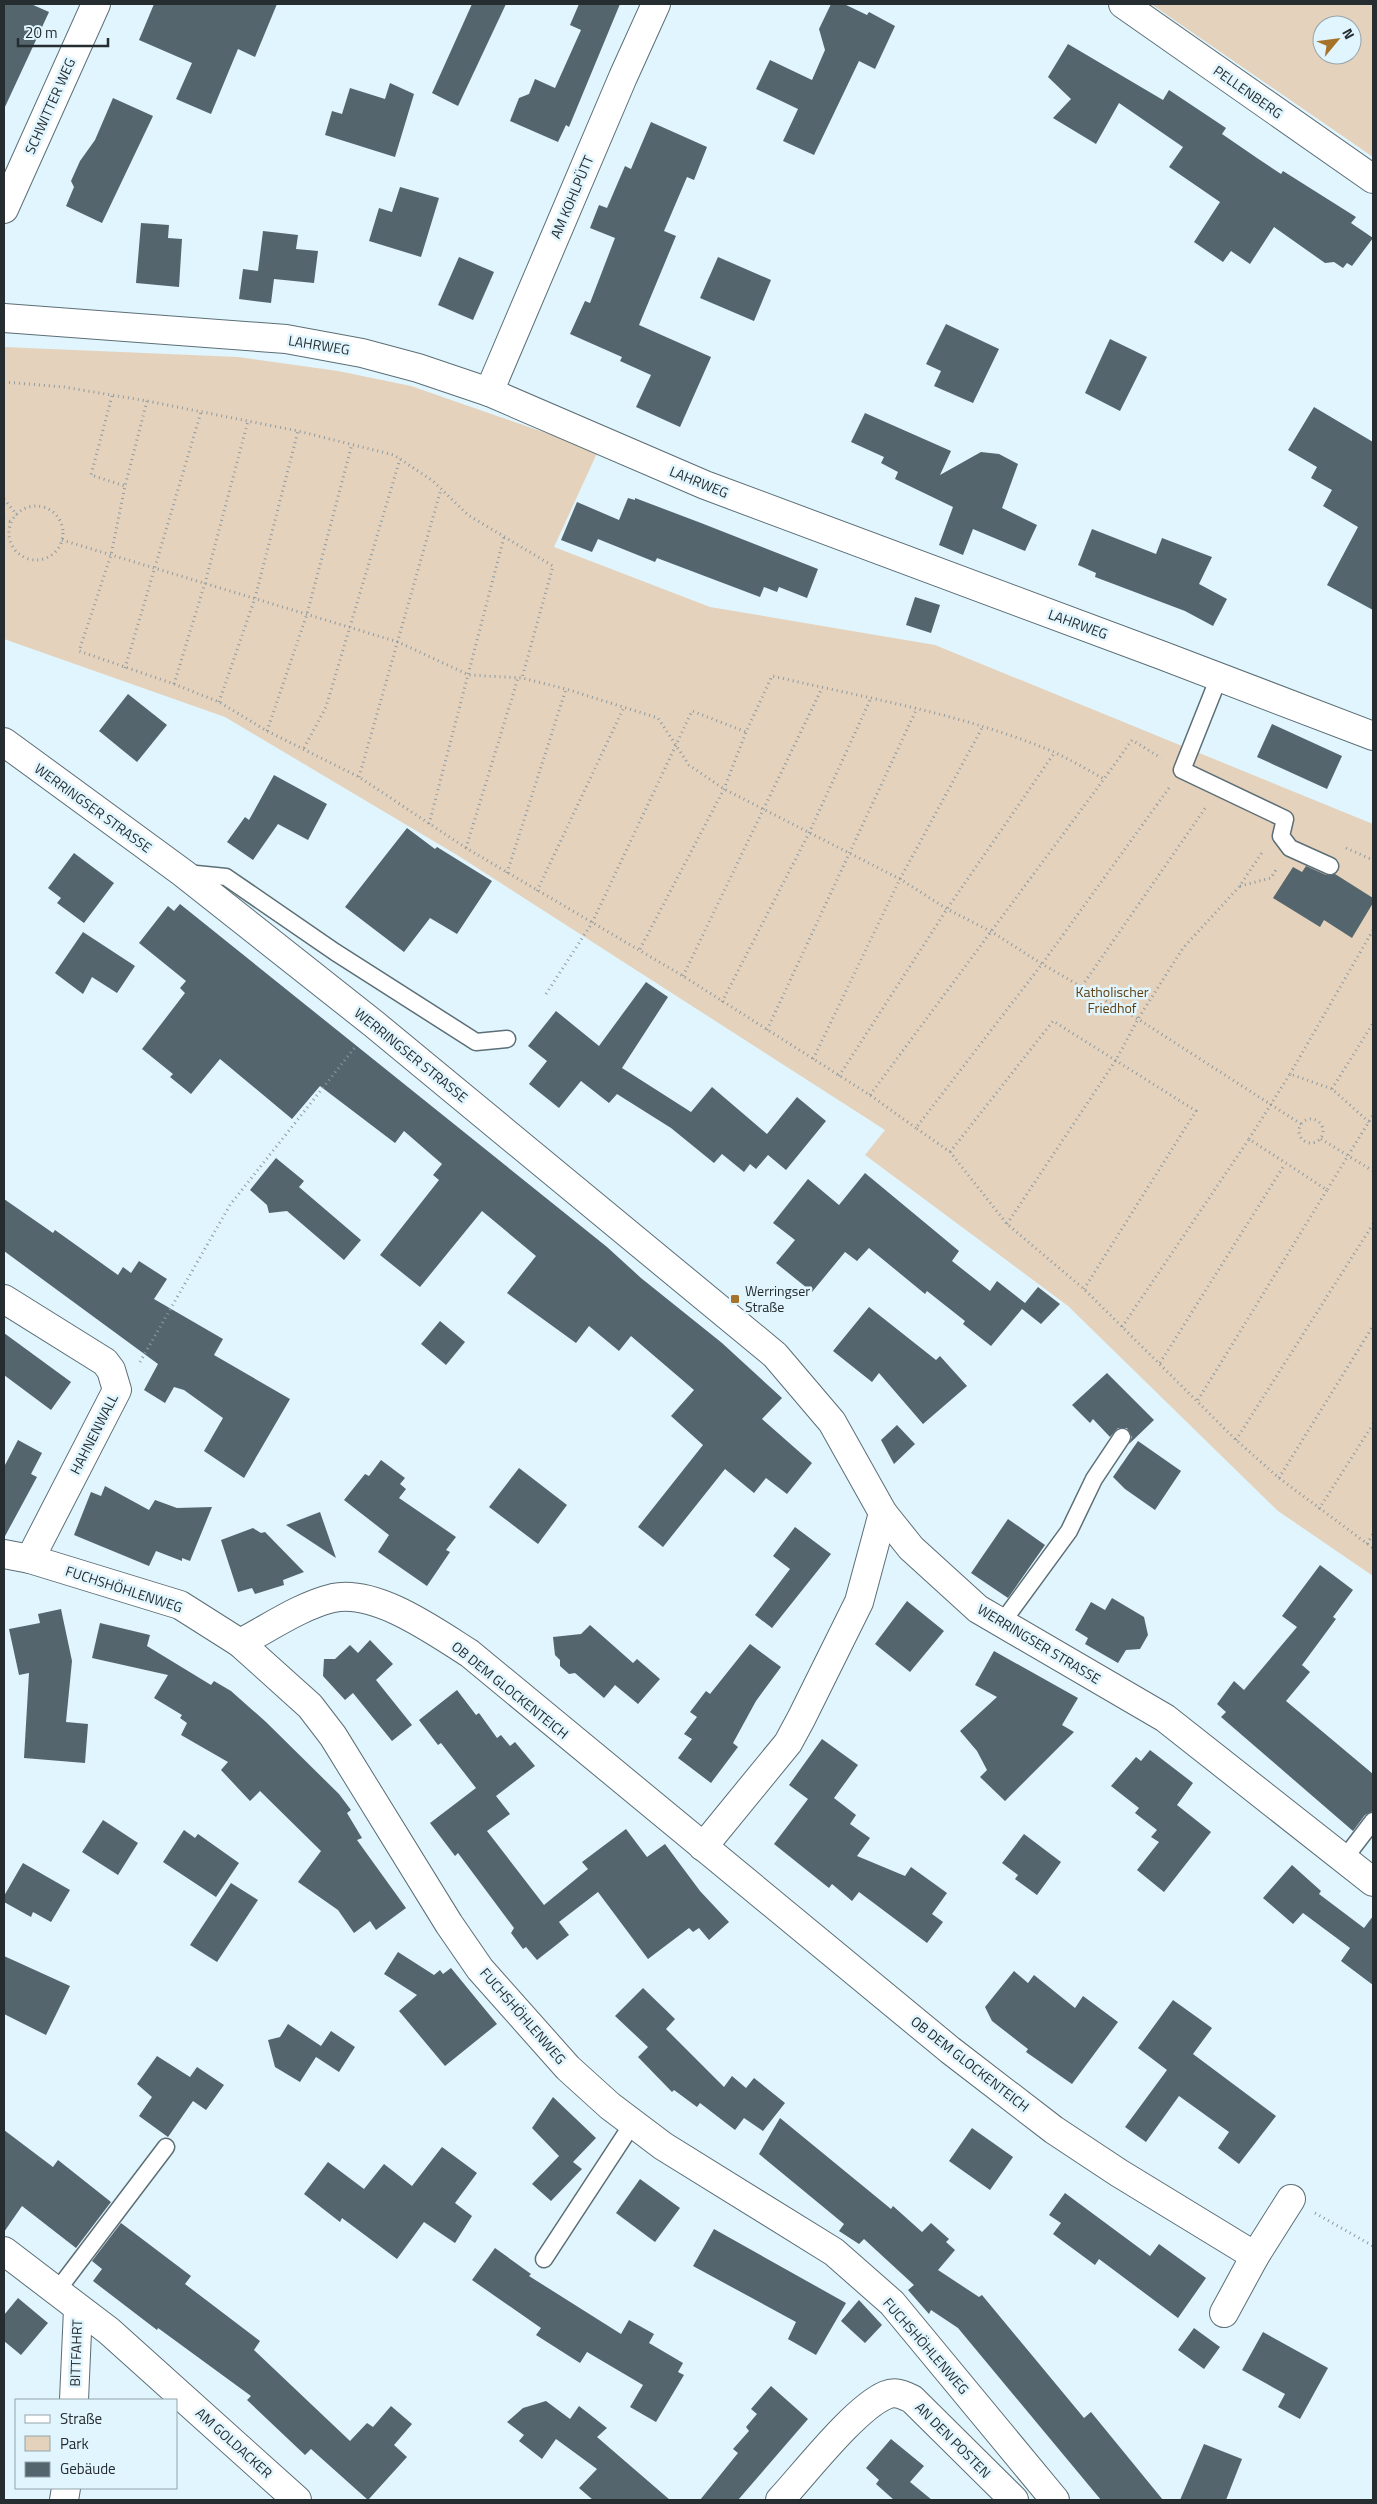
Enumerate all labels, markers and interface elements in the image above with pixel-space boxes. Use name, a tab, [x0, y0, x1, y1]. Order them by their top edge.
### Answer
scale bar	[18, 15, 108, 47]
north arrow	[1312, 15, 1362, 65]
text: 20 m	[25, 21, 58, 44]
text: N	[1337, 24, 1360, 43]
street label: SCHWITTER WEG	[19, 54, 80, 157]
street label: PELLENBERG	[1209, 60, 1287, 123]
street label: AM KOHLPÜTT	[545, 151, 599, 242]
street label: LAHRWEG	[287, 329, 351, 360]
street label: LAHRWEG	[667, 460, 732, 503]
street label: LAHRWEG	[1046, 603, 1111, 644]
street label: WERRINGSER STRASSE	[30, 758, 157, 858]
park label: Katholischer Friedhof	[1075, 981, 1149, 1018]
street label: WERRINGSER STRASSE	[350, 1002, 473, 1107]
place label: Werringser Straße	[745, 1280, 810, 1317]
marker: Werringser Straße	[729, 1293, 741, 1305]
street label: HAHNENWALL	[64, 1390, 123, 1478]
street label: FUCHSHÖHLENWEG	[63, 1560, 185, 1617]
street label: WERRINGSER STRASSE	[974, 1598, 1105, 1689]
street label: OB DEM GLOCKENTEICH	[447, 1636, 573, 1743]
street label: FUCHSHÖHLENWEG	[476, 1963, 571, 2069]
street label: OB DEM GLOCKENTEICH	[907, 2011, 1034, 2117]
street label: FUCHSHÖHLENWEG	[879, 2293, 974, 2399]
street label: BITTFAHRT	[64, 2318, 87, 2387]
street label: AN DEN POSTEN	[911, 2397, 996, 2482]
legend	[15, 2399, 178, 2489]
street label: AM GOLDACKER	[191, 2402, 277, 2483]
text: Straße	[60, 2407, 102, 2430]
text: Park	[60, 2432, 89, 2455]
text: Gebäude	[60, 2457, 116, 2480]

